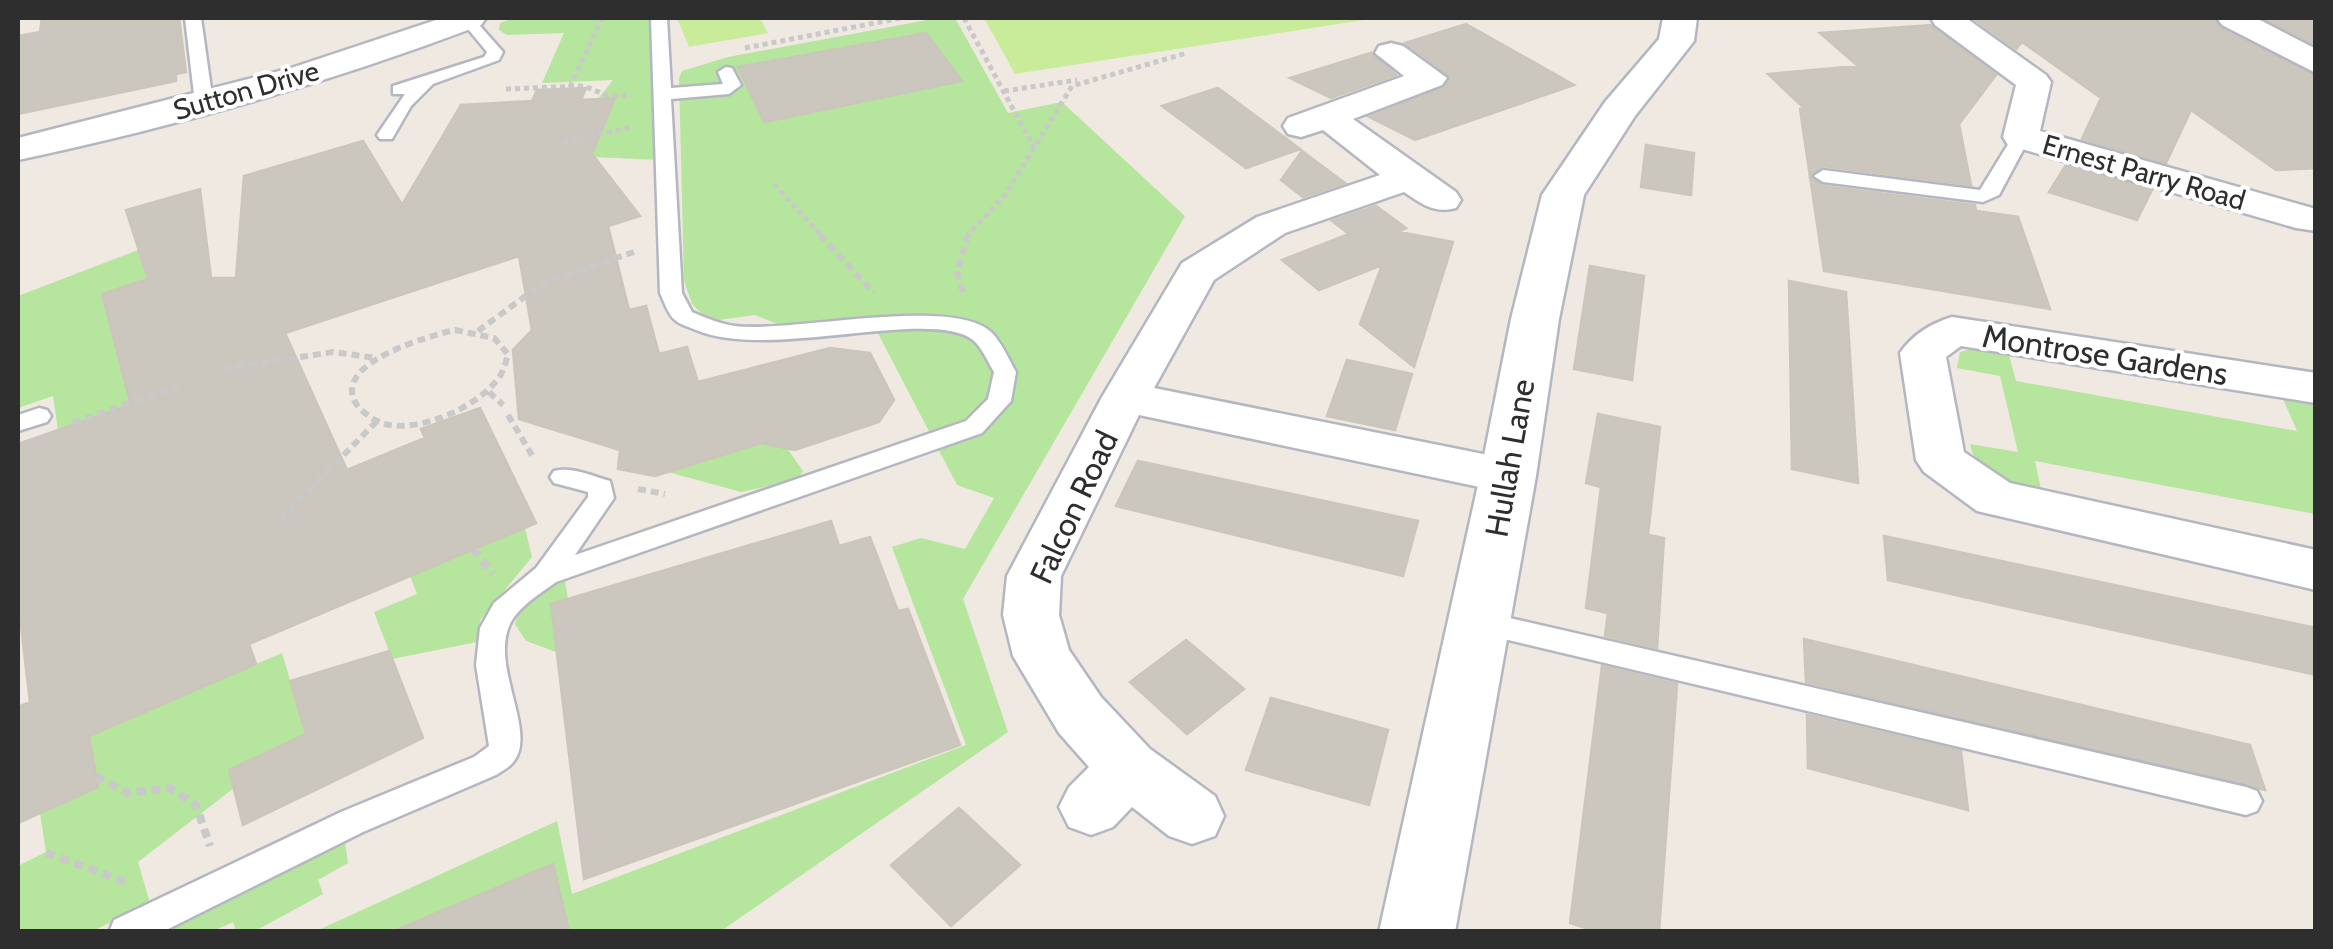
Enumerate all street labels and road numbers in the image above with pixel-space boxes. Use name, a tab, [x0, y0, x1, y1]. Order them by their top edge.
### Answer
street label: Sutton Drive	[169, 53, 323, 127]
street label: Ernest Parry Road	[2039, 127, 2249, 217]
street label: Montrose Gardens	[1980, 316, 2230, 393]
street label: Hullah Lane	[1476, 376, 1543, 540]
street label: Falcon Road	[1021, 424, 1126, 589]

